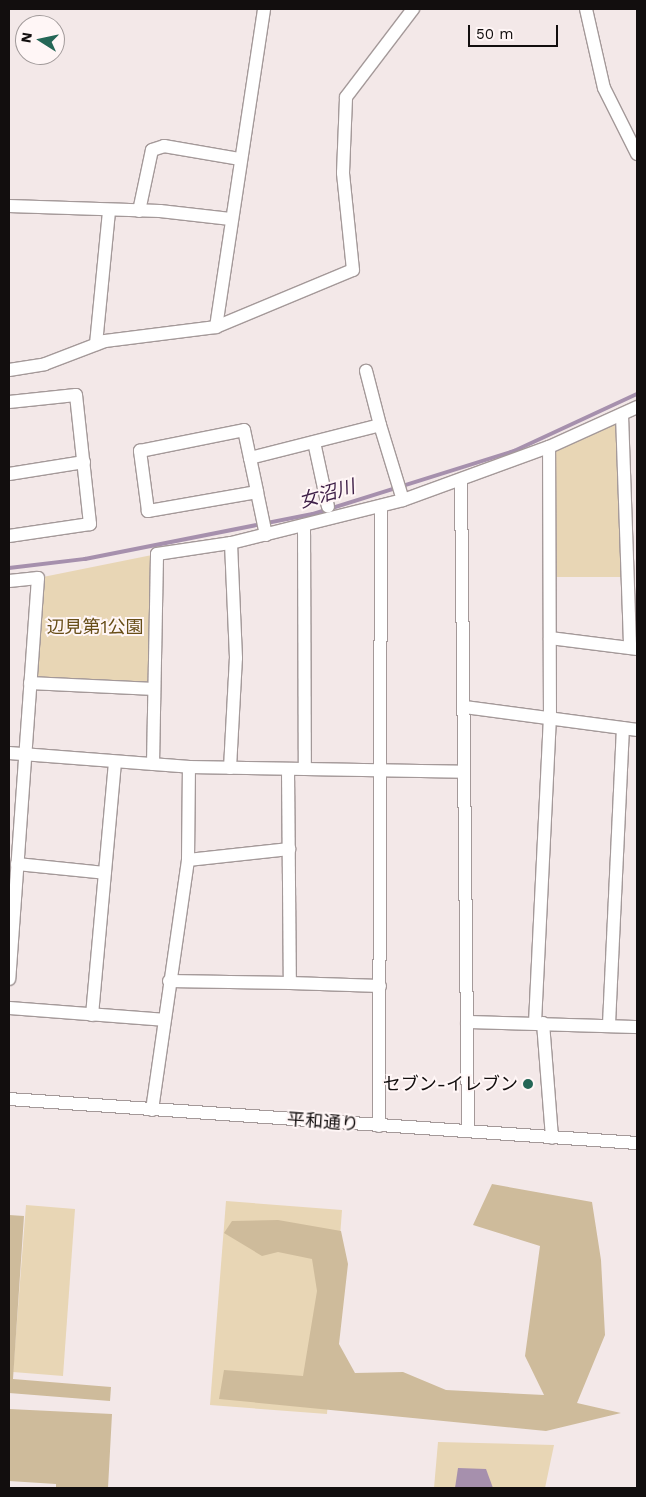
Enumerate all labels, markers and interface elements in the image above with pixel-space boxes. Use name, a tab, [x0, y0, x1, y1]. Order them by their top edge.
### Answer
north arrow	[15, 15, 65, 65]
scale bar	[471, 15, 561, 47]
text: 50 m	[476, 25, 513, 43]
text: N	[17, 31, 35, 44]
water label: 女沼川	[296, 475, 358, 513]
park label: 辺見第1公園	[46, 616, 144, 638]
place label: セブン-イレブン	[383, 1073, 518, 1095]
marker: セブン-イレブン	[522, 1078, 534, 1090]
street label: 平和通り	[286, 1109, 360, 1135]

